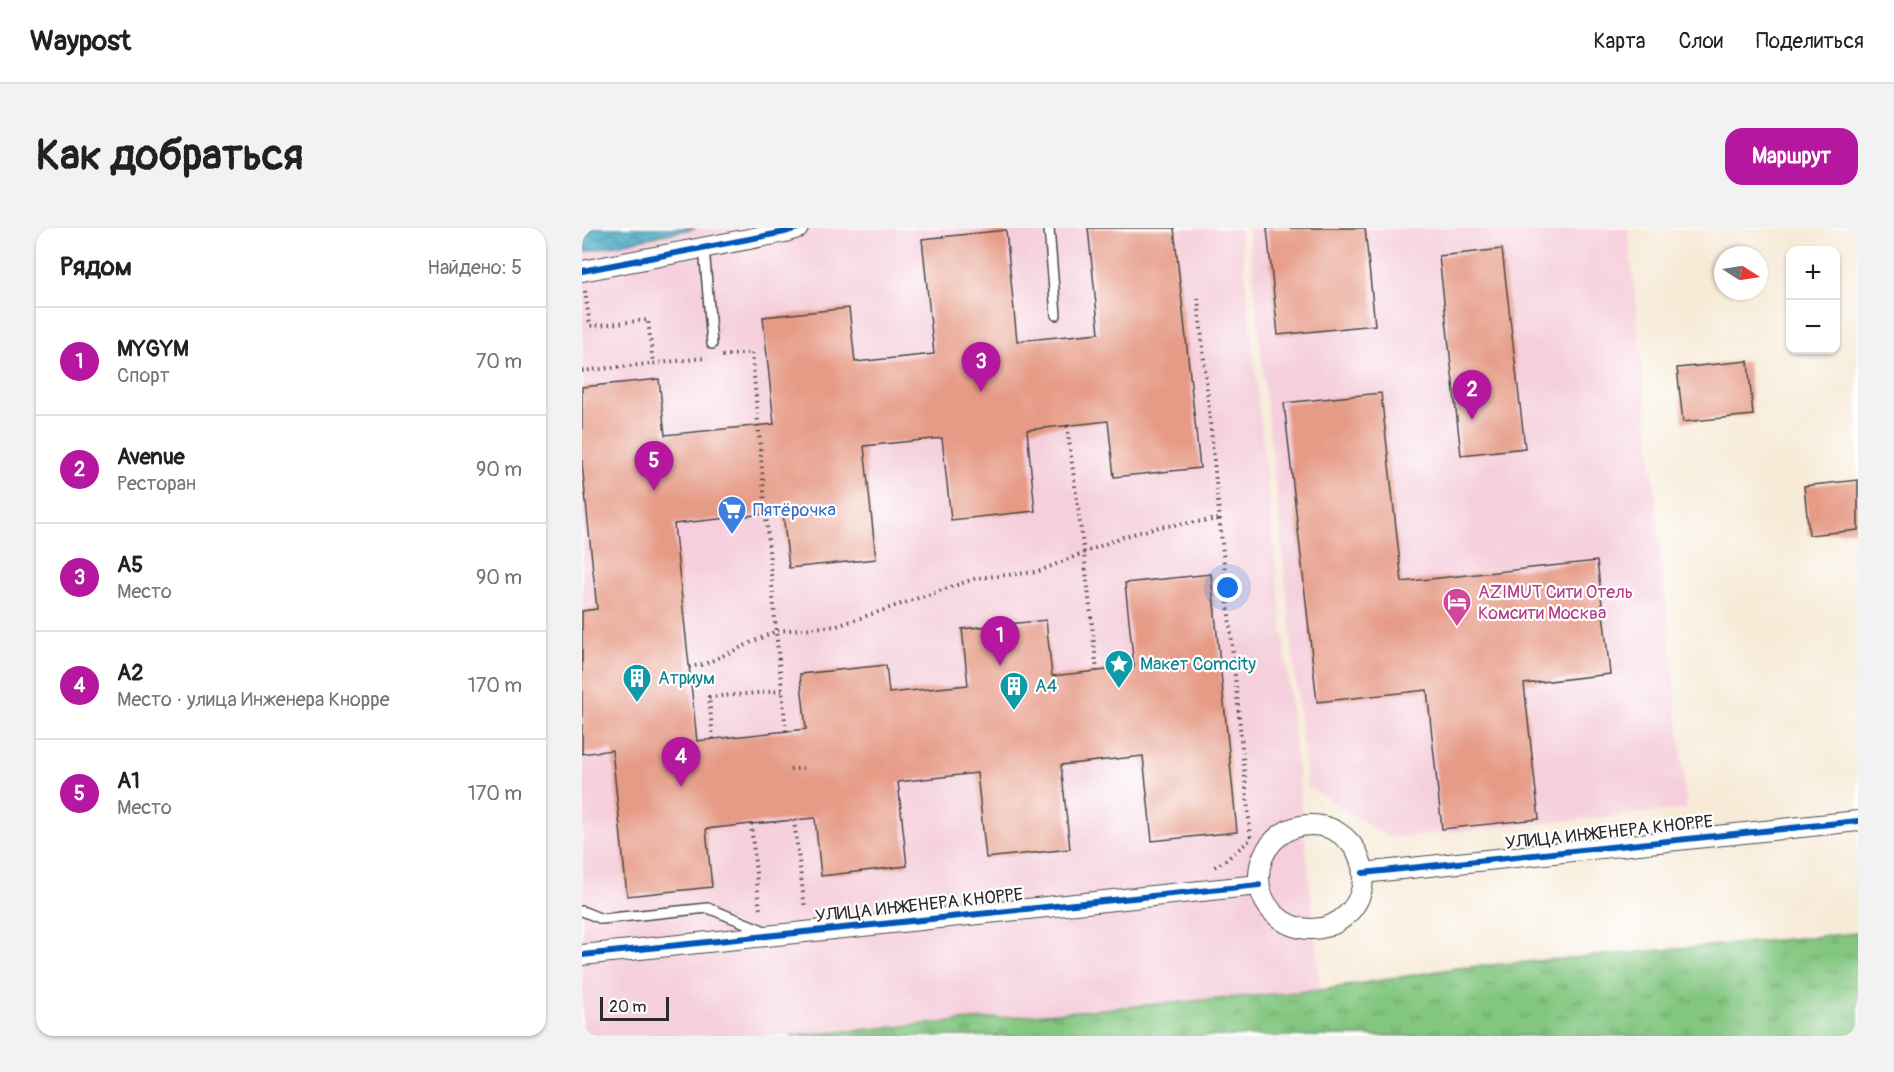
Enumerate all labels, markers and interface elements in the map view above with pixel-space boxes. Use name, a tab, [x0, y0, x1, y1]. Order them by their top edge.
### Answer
text: Waypost	[30, 24, 131, 59]
text: Карта	[1593, 28, 1645, 55]
text: Слои	[1678, 28, 1723, 55]
text: Поделиться	[1756, 28, 1864, 55]
button: Маршрут	[1725, 128, 1858, 185]
text: Как добраться	[36, 130, 303, 182]
north arrow	[1714, 246, 1768, 300]
map controls	[1786, 246, 1840, 354]
button: +	[1786, 246, 1840, 300]
text: Рядом	[60, 251, 132, 283]
text: Найдено: 5	[427, 255, 522, 280]
button: −	[1786, 300, 1840, 354]
text: MYGYM	[117, 335, 189, 363]
pin: 3	[962, 342, 1000, 392]
text: 1	[76, 349, 83, 374]
text: 70 m	[476, 349, 522, 374]
text: Спорт	[117, 363, 170, 388]
pin: 2	[1452, 370, 1492, 420]
pin: 5	[634, 442, 674, 491]
text: Avenue	[117, 443, 185, 471]
text: 2	[74, 457, 85, 482]
text: 90 m	[476, 457, 522, 482]
text: Ресторан	[117, 471, 196, 496]
supermarket icon: Пятёрочка	[716, 494, 748, 536]
place label: Пятёрочка	[753, 499, 836, 522]
text: А5	[117, 551, 143, 579]
text: 3	[74, 565, 85, 590]
text: 90 m	[476, 565, 522, 590]
your location	[1213, 573, 1242, 602]
text: Место	[117, 579, 172, 604]
place label: AZIMUT Сити Отель Комсити Москва	[1478, 581, 1633, 625]
hotel icon: AZIMUT Сити Отель Комсити Москва	[1441, 586, 1473, 628]
pin: 1	[980, 616, 1020, 666]
place icon: Макет Comcity	[1103, 648, 1135, 690]
place label: Макет Comcity	[1140, 653, 1256, 676]
text: А2	[117, 659, 144, 687]
building icon: Атриум	[621, 662, 653, 704]
place label: Атриум	[658, 667, 715, 690]
building icon: А4	[998, 670, 1030, 712]
text: 4	[74, 673, 85, 698]
text: 170 m	[468, 673, 522, 698]
place label: А4	[1035, 675, 1058, 698]
text: Место · улица Инженера Кнорре	[117, 687, 390, 712]
pin: 4	[662, 738, 700, 787]
text: А1	[117, 767, 140, 795]
text: 5	[74, 781, 85, 806]
text: 170 m	[468, 781, 522, 806]
text: Место	[117, 795, 172, 820]
street label: УЛИЦА ИНЖЕНЕРА КНОРРЕ	[1504, 810, 1714, 855]
street label: УЛИЦА ИНЖЕНЕРА КНОРРЕ	[814, 883, 1024, 928]
scale bar	[600, 994, 669, 1022]
text: 20 m	[609, 997, 647, 1017]

